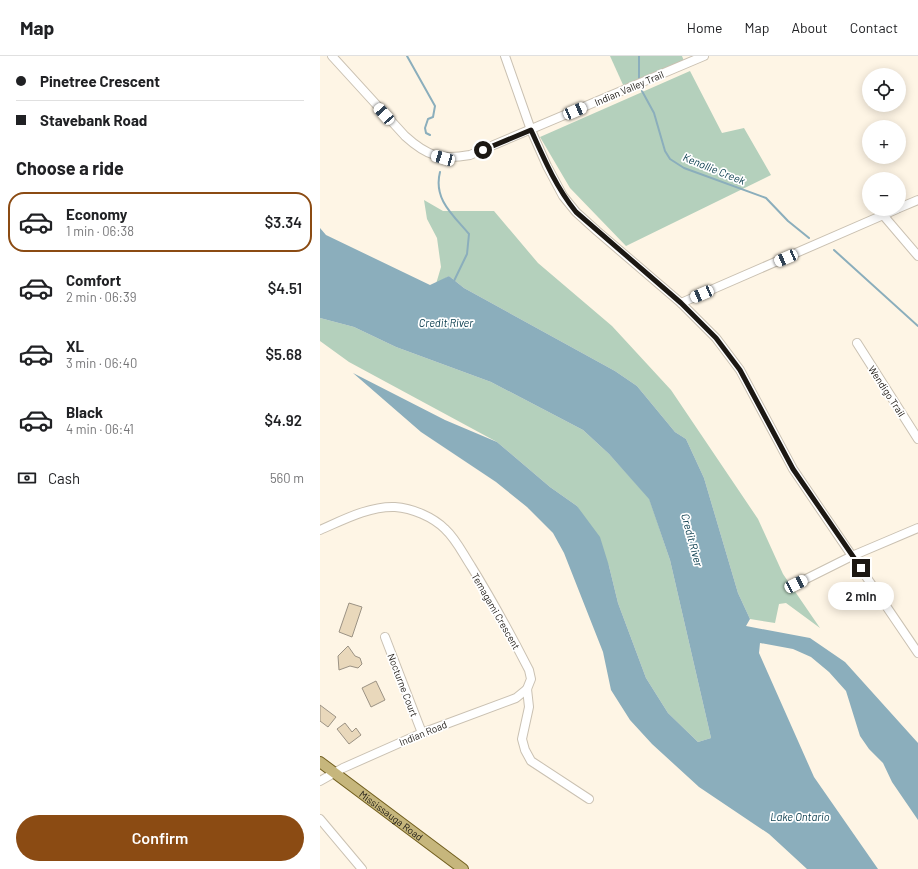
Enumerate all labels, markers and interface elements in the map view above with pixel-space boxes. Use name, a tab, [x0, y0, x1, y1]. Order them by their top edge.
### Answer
text: Map	[20, 16, 54, 39]
text: Home	[687, 19, 723, 36]
text: Map	[745, 19, 769, 36]
text: About	[791, 19, 828, 36]
text: Contact	[850, 19, 898, 36]
street label: Indian Valley Trail	[593, 68, 665, 108]
map controls	[862, 68, 906, 216]
button: locate	[862, 68, 906, 112]
text: Pinetree Crescent	[40, 72, 160, 90]
car	[372, 101, 396, 127]
car	[562, 101, 588, 121]
text: Stavebank Road	[40, 111, 147, 129]
button: +	[862, 120, 906, 164]
route start	[474, 141, 492, 159]
car	[430, 149, 456, 167]
water label: Kenollie Creek	[681, 150, 748, 187]
text: Choose a ride	[16, 157, 124, 179]
button: −	[862, 172, 906, 216]
icon: car	[18, 204, 54, 240]
text: Economy	[66, 205, 127, 223]
text: $3.34	[265, 213, 302, 231]
text: 1 min · 06:38	[66, 223, 134, 239]
car	[773, 248, 799, 268]
icon: car	[18, 270, 54, 306]
text: Comfort	[66, 271, 121, 289]
text: $4.51	[268, 279, 302, 297]
car	[689, 284, 715, 304]
text: 2 min · 06:39	[66, 289, 137, 305]
water label: Credit River	[419, 316, 474, 329]
icon: car	[18, 336, 54, 372]
text: XL	[66, 337, 84, 355]
text: $5.68	[266, 345, 302, 363]
text: 3 min · 06:40	[66, 355, 137, 371]
street label: Wendigo Trail	[866, 363, 908, 419]
icon: car	[18, 402, 54, 438]
text: Black	[66, 403, 103, 421]
text: $4.92	[264, 411, 302, 429]
text: 4 min · 06:41	[66, 421, 134, 437]
icon: cash	[16, 467, 38, 489]
text: Cash	[48, 469, 80, 487]
text: 560 m	[270, 470, 304, 486]
water label: Credit River	[679, 512, 706, 569]
route end	[852, 559, 870, 577]
street label: Temagami Crescent	[469, 571, 523, 652]
car	[783, 573, 809, 595]
callout: 2 min	[828, 582, 894, 610]
text: 2 min	[846, 588, 876, 604]
street label: Nocturne Court	[385, 652, 421, 719]
street label: Indian Road	[397, 718, 449, 748]
street label: Mississauga Road	[357, 788, 425, 843]
water label: Lake Ontario	[770, 810, 830, 823]
button: Confirm	[16, 815, 304, 861]

